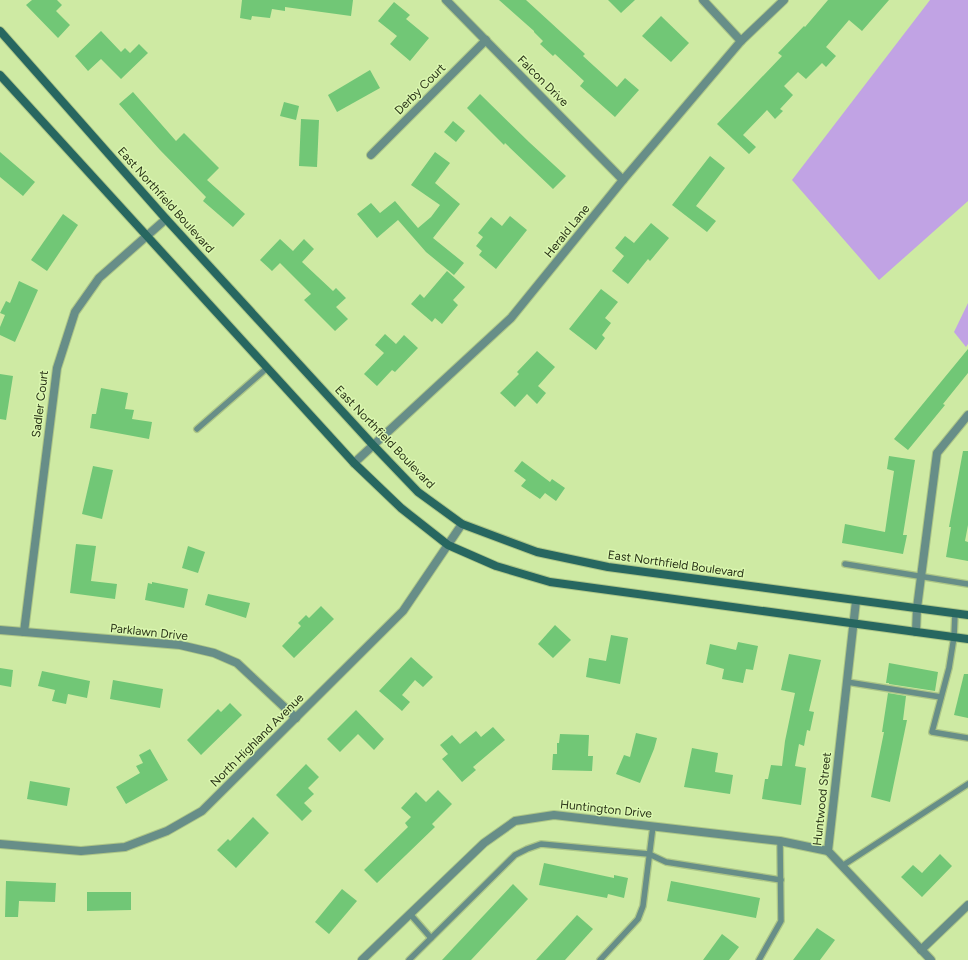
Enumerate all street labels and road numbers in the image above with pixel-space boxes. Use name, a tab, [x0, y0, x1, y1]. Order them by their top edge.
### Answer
street label: Falcon Drive	[515, 53, 572, 110]
street label: Derby Court	[392, 60, 449, 117]
street label: East Northfield Boulevard	[115, 144, 217, 256]
street label: Herald Lane	[541, 201, 593, 260]
street label: Sadler Court	[29, 369, 51, 438]
street label: East Northfield Boulevard	[332, 383, 438, 491]
street label: East Northfield Boulevard	[607, 547, 745, 581]
street label: Parklawn Drive	[109, 621, 189, 643]
street label: North Highland Avenue	[207, 690, 307, 790]
street label: Huntwood Street	[810, 751, 834, 846]
street label: Huntington Drive	[559, 797, 653, 821]

